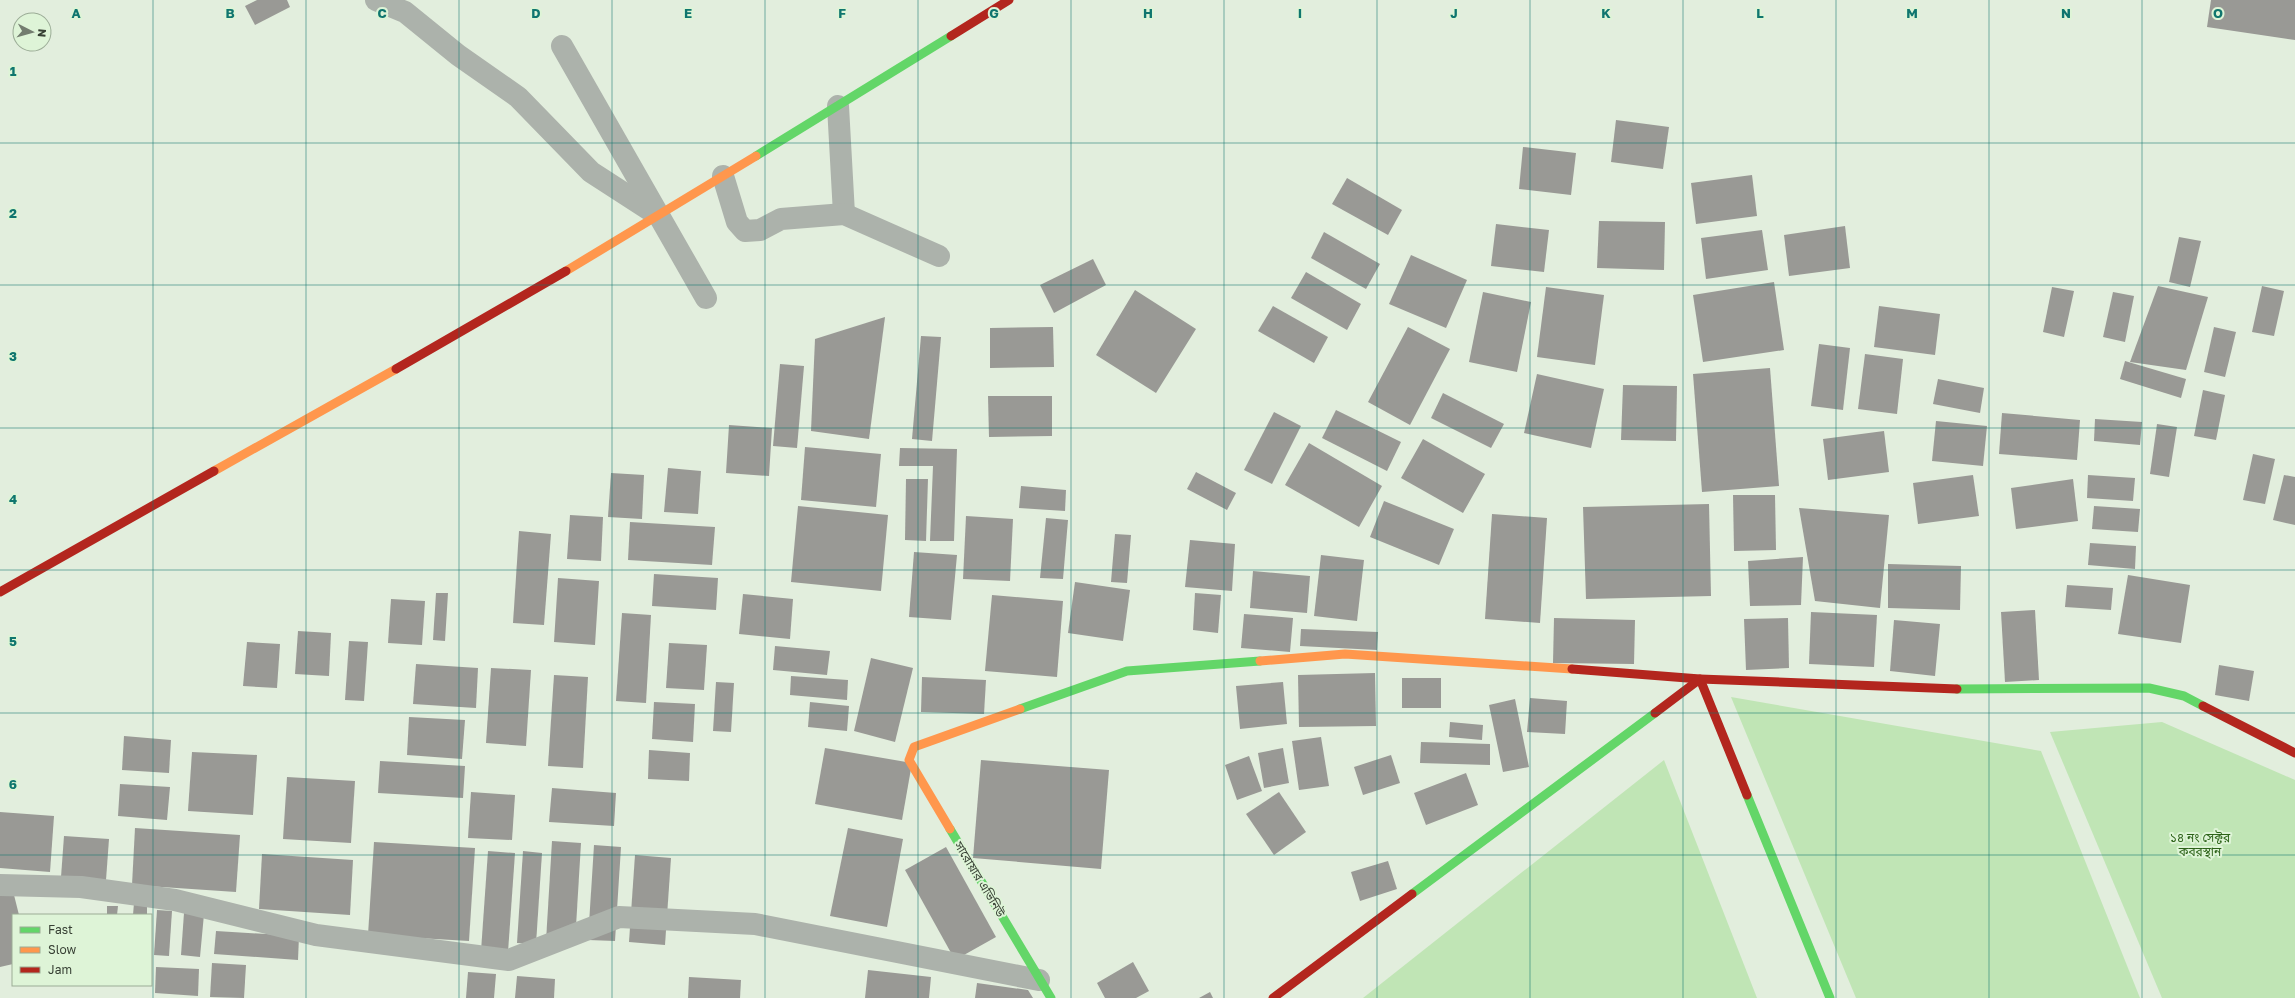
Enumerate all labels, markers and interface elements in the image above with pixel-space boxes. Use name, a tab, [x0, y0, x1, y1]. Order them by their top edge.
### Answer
text: A	[71, 5, 81, 21]
text: B	[225, 5, 235, 21]
text: C	[377, 5, 387, 21]
text: D	[531, 5, 541, 21]
text: E	[684, 5, 692, 21]
text: F	[838, 5, 846, 21]
text: G	[989, 5, 999, 21]
text: H	[1143, 5, 1153, 21]
text: I	[1298, 5, 1302, 21]
text: J	[1450, 5, 1458, 21]
text: K	[1601, 5, 1611, 21]
text: L	[1756, 5, 1764, 21]
text: M	[1906, 5, 1918, 21]
text: N	[2061, 5, 2071, 21]
text: O	[2213, 5, 2223, 21]
north arrow	[12, 12, 52, 52]
text: N	[36, 28, 49, 38]
text: 1	[10, 63, 17, 79]
text: 2	[9, 205, 17, 221]
text: 3	[9, 348, 17, 364]
text: 4	[9, 491, 17, 507]
text: 5	[9, 633, 17, 649]
text: 6	[9, 776, 17, 792]
park label: ১৪ নং সেক্টর কবরস্থান	[2170, 830, 2231, 859]
street label: সারোয়ার এভিনিউ	[951, 838, 1009, 920]
legend	[12, 914, 152, 986]
text: Fast	[48, 922, 73, 937]
text: Slow	[48, 942, 76, 957]
text: Jam	[48, 962, 72, 977]

